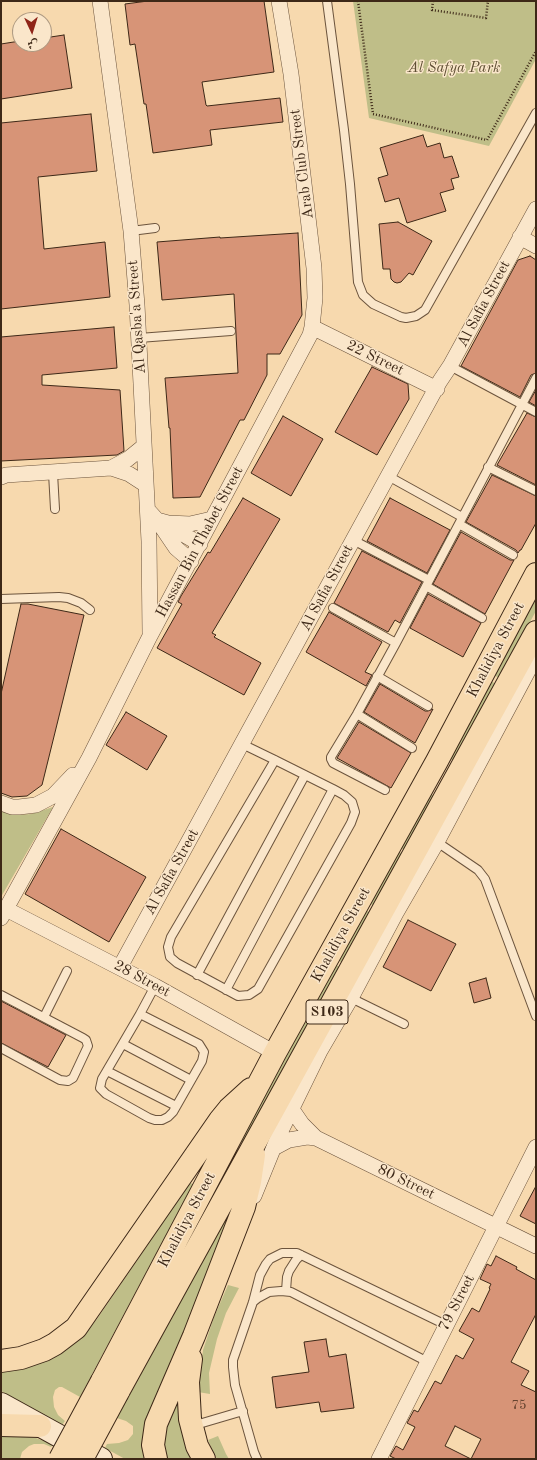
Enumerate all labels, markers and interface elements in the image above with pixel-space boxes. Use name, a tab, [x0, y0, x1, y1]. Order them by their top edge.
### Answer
north arrow	[12, 12, 52, 52]
text: ش	[27, 38, 39, 49]
park label: Al Safya Park	[408, 59, 500, 77]
street label: Arab Club Street	[286, 108, 318, 220]
street label: Al Safia Street	[454, 258, 514, 350]
street label: Al Qasba'a Street	[124, 259, 150, 375]
street label: 22 Street	[343, 336, 407, 380]
street label: Hassan Bin Thabet Street	[152, 463, 248, 621]
street label: Al Safia Street	[297, 542, 357, 634]
street label: Khalidiya Street	[463, 599, 529, 701]
street label: Al Safia Street	[141, 826, 203, 918]
street label: Khalidiya Street	[308, 884, 374, 986]
street label: 28 Street	[111, 957, 173, 1001]
road number: S103	[306, 1000, 348, 1024]
street label: 80 Street	[374, 1160, 438, 1204]
street label: Khalidiya Street	[154, 1169, 220, 1271]
street label: 79 Street	[435, 1272, 479, 1334]
house number: 75	[511, 1398, 527, 1414]

